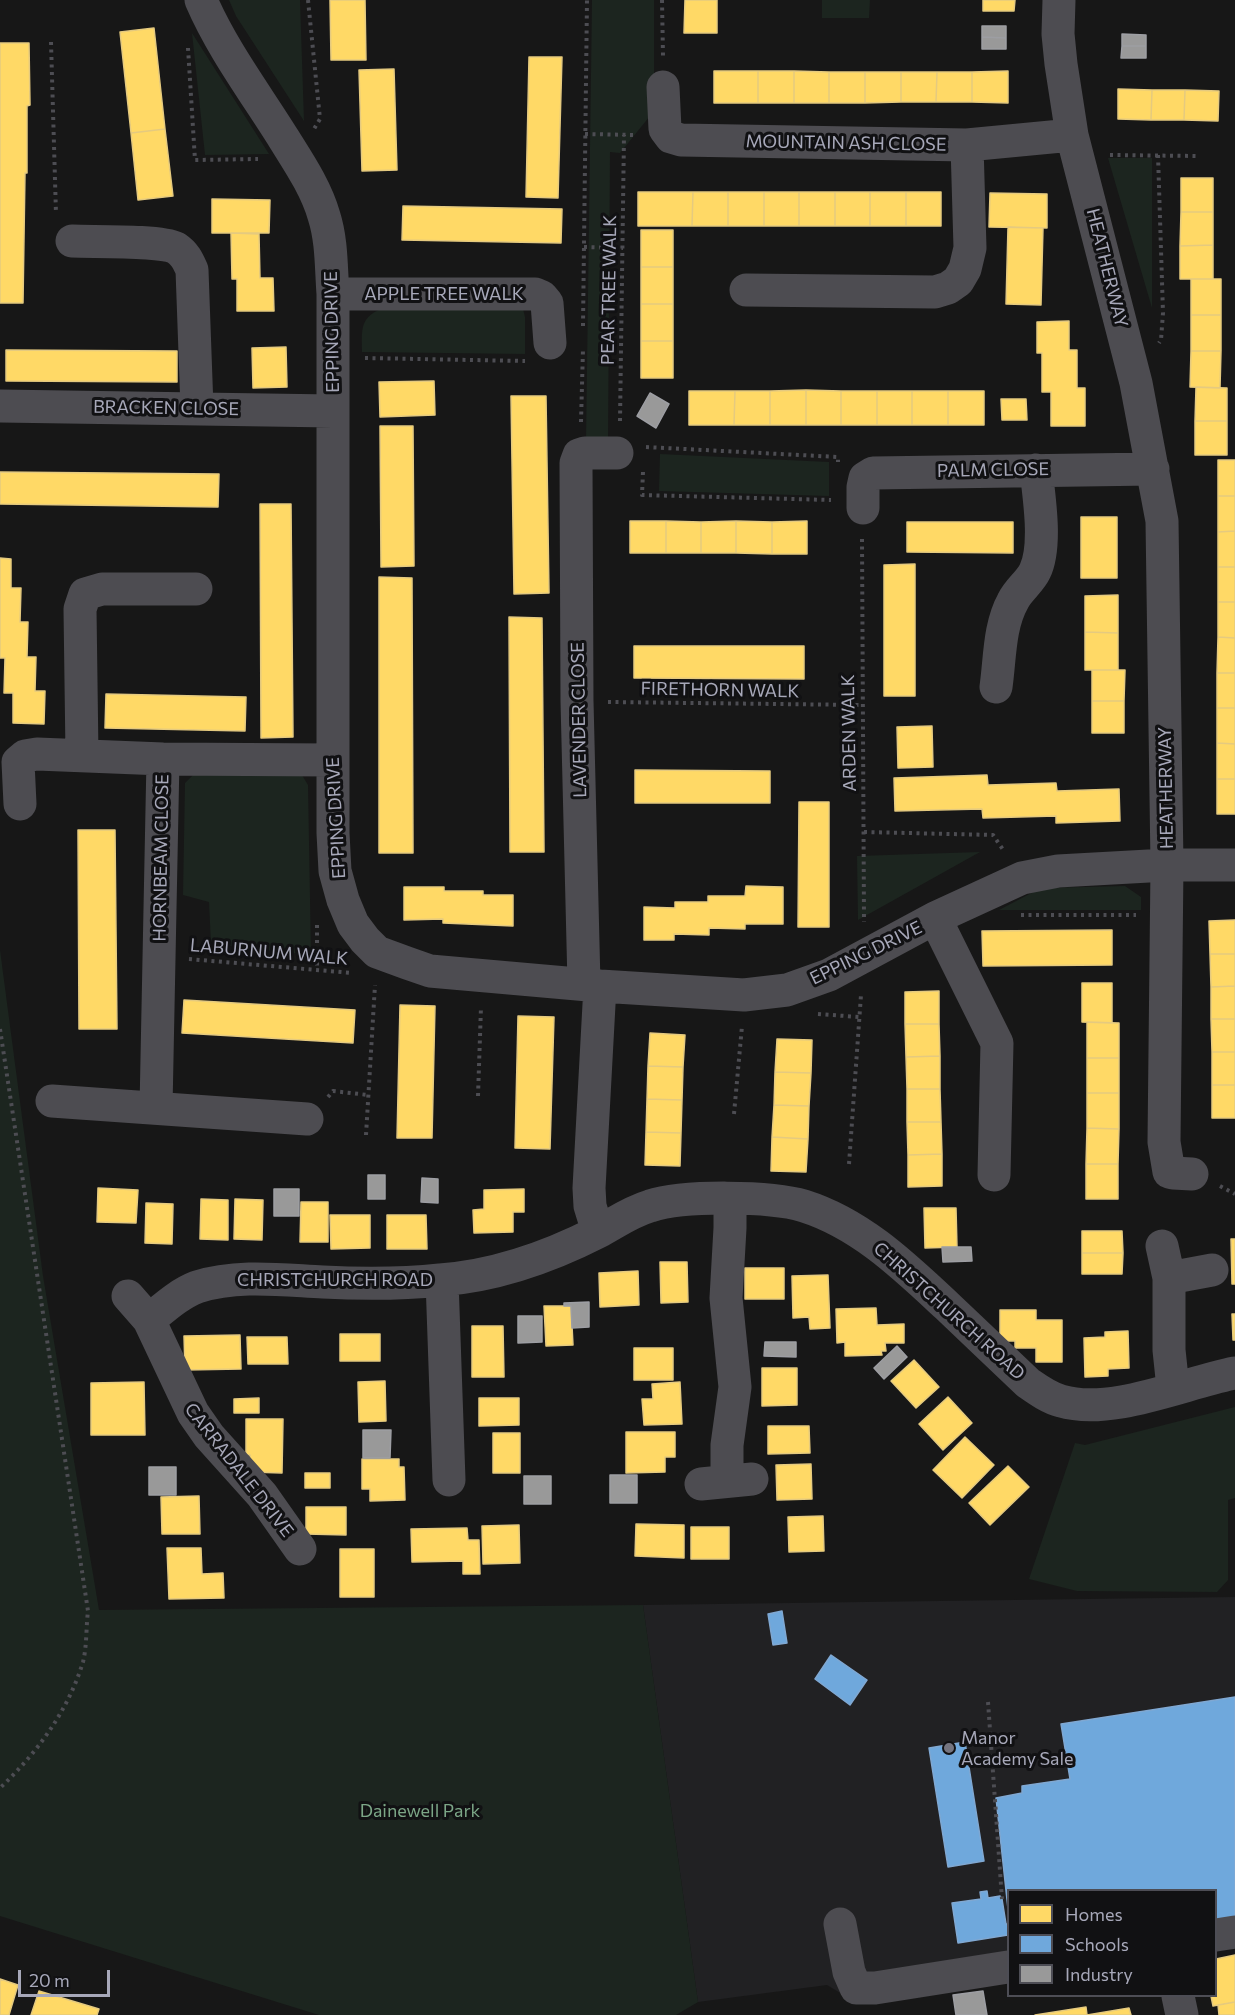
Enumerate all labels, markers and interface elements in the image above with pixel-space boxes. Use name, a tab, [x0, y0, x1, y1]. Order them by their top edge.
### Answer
street label: MOUNTAIN ASH CLOSE	[745, 130, 947, 156]
street label: HEATHERWAY	[1082, 206, 1132, 330]
street label: PEAR TREE WALK	[597, 215, 621, 365]
street label: EPPING DRIVE	[320, 271, 344, 393]
street label: APPLE TREE WALK	[364, 283, 524, 305]
street label: BRACKEN CLOSE	[93, 396, 239, 420]
street label: PALM CLOSE	[937, 458, 1049, 482]
street label: LAVENDER CLOSE	[567, 642, 591, 798]
street label: ARDEN WALK	[837, 674, 861, 792]
street label: FIRETHORN WALK	[640, 678, 800, 702]
street label: HEATHERWAY	[1154, 727, 1178, 849]
street label: EPPING DRIVE	[322, 757, 350, 879]
street label: HORNBEAM CLOSE	[149, 774, 173, 942]
street label: EPPING DRIVE	[806, 917, 926, 989]
street label: LABURNUM WALK	[189, 934, 349, 970]
street label: CHRISTCHURCH ROAD	[869, 1237, 1029, 1385]
street label: CHRISTCHURCH ROAD	[237, 1269, 433, 1291]
street label: CARRADALE DRIVE	[180, 1399, 298, 1541]
place label: Manor Academy Sale	[961, 1727, 1074, 1770]
marker: Manor Academy Sale	[942, 1741, 956, 1755]
park label: Dainewell Park	[360, 1800, 480, 1822]
legend	[1007, 1889, 1217, 1997]
text: Homes	[1065, 1903, 1123, 1925]
text: Schools	[1065, 1933, 1129, 1955]
scale bar	[21, 1958, 112, 1996]
text: Industry	[1065, 1963, 1133, 1985]
text: 20 m	[29, 1969, 70, 1991]

